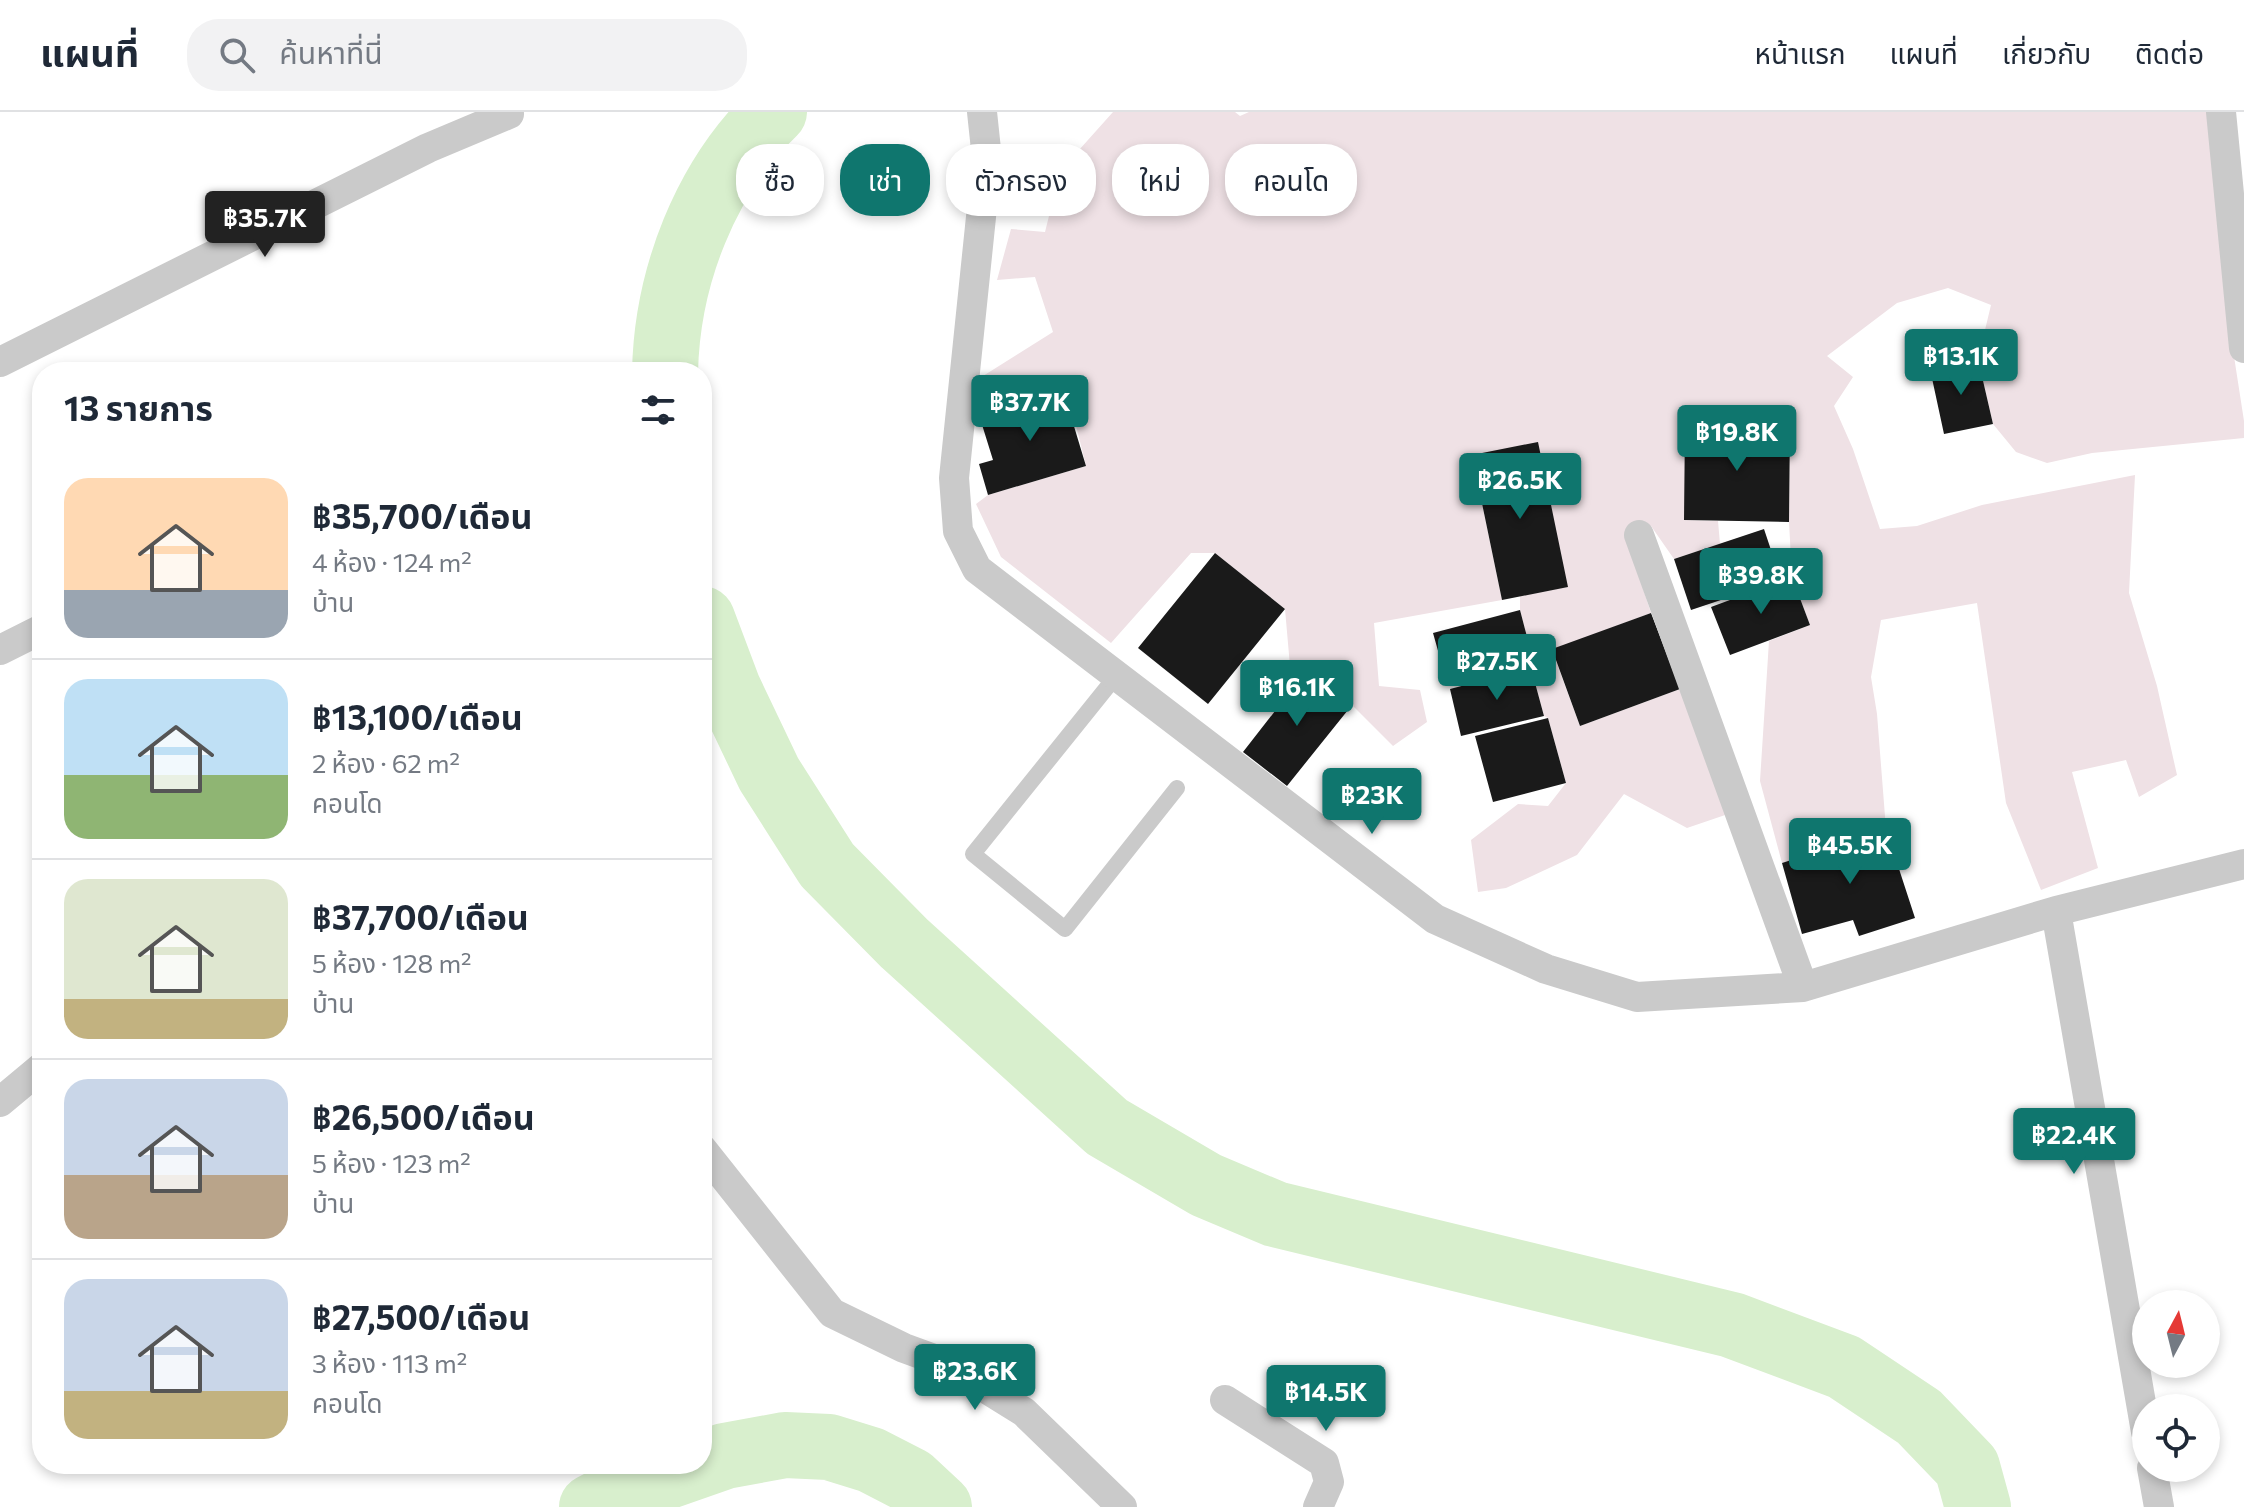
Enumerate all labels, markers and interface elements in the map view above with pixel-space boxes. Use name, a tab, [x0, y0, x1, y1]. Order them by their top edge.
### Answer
search box	[187, 19, 747, 91]
text: แผนที่	[40, 28, 139, 75]
icon: search	[215, 33, 259, 77]
text: ค้นหาที่นี่	[279, 33, 383, 70]
text: หน้าแรก	[1755, 36, 1846, 70]
text: แผนที่	[1890, 36, 1958, 70]
text: เกี่ยวกับ	[2002, 36, 2091, 70]
text: ติดต่อ	[2135, 36, 2204, 70]
chip: ซื้อ	[736, 144, 824, 216]
chip: เช่า	[840, 144, 930, 216]
chip: ตัวกรอง	[946, 144, 1096, 216]
chip: ใหม่	[1112, 144, 1209, 216]
chip: คอนโด	[1225, 144, 1357, 216]
pin: ฿35.7K	[200, 191, 330, 259]
text: ฿35.7K	[223, 201, 307, 232]
pin: ฿13.1K	[1896, 329, 2026, 397]
text: ฿13.1K	[1923, 339, 1999, 370]
pin: ฿37.7K	[965, 375, 1095, 443]
text: ฿37.7K	[989, 385, 1071, 416]
text: 13 รายการ	[64, 386, 213, 428]
icon: filters	[636, 388, 680, 432]
pin: ฿19.8K	[1672, 405, 1802, 473]
text: ฿19.8K	[1695, 415, 1779, 446]
pin: ฿26.5K	[1455, 453, 1585, 521]
text: ฿26.5K	[1477, 463, 1563, 494]
text: ฿35,700/เดือน	[312, 494, 532, 536]
icon: home	[128, 510, 224, 606]
text: 4 ห้อง · 124 m²	[312, 546, 472, 577]
pin: ฿39.8K	[1696, 548, 1826, 616]
text: ฿39.8K	[1718, 558, 1804, 589]
text: บ้าน	[312, 586, 354, 617]
pin: ฿27.5K	[1432, 634, 1562, 702]
text: ฿27.5K	[1456, 644, 1538, 675]
pin: ฿16.1K	[1232, 660, 1362, 728]
text: ฿16.1K	[1258, 670, 1336, 701]
text: ฿13,100/เดือน	[312, 695, 523, 737]
icon: home	[128, 711, 224, 807]
text: 2 ห้อง · 62 m²	[312, 747, 460, 778]
pin: ฿23K	[1325, 768, 1419, 836]
text: ฿23K	[1340, 778, 1404, 809]
text: คอนโด	[312, 787, 383, 818]
pin: ฿45.5K	[1785, 818, 1915, 886]
text: ฿45.5K	[1807, 828, 1893, 859]
text: ฿37,700/เดือน	[312, 895, 529, 937]
icon: home	[128, 911, 224, 1007]
text: 5 ห้อง · 128 m²	[312, 947, 472, 978]
text: บ้าน	[312, 987, 354, 1018]
text: ฿26,500/เดือน	[312, 1095, 535, 1137]
pin: ฿22.4K	[2009, 1108, 2139, 1176]
icon: home	[128, 1111, 224, 1207]
text: ฿22.4K	[2031, 1118, 2117, 1149]
text: 5 ห้อง · 123 m²	[312, 1147, 471, 1178]
text: บ้าน	[312, 1187, 354, 1218]
north arrow	[2132, 1290, 2220, 1378]
map controls	[2132, 1290, 2220, 1482]
text: ฿27,500/เดือน	[312, 1295, 530, 1337]
icon: home	[128, 1311, 224, 1407]
pin: ฿23.6K	[910, 1344, 1040, 1412]
text: 3 ห้อง · 113 m²	[312, 1347, 467, 1378]
text: ฿23.6K	[932, 1354, 1018, 1385]
pin: ฿14.5K	[1261, 1365, 1391, 1433]
text: ฿14.5K	[1285, 1375, 1367, 1406]
text: คอนโด	[312, 1387, 383, 1418]
button: locate	[2132, 1394, 2220, 1482]

